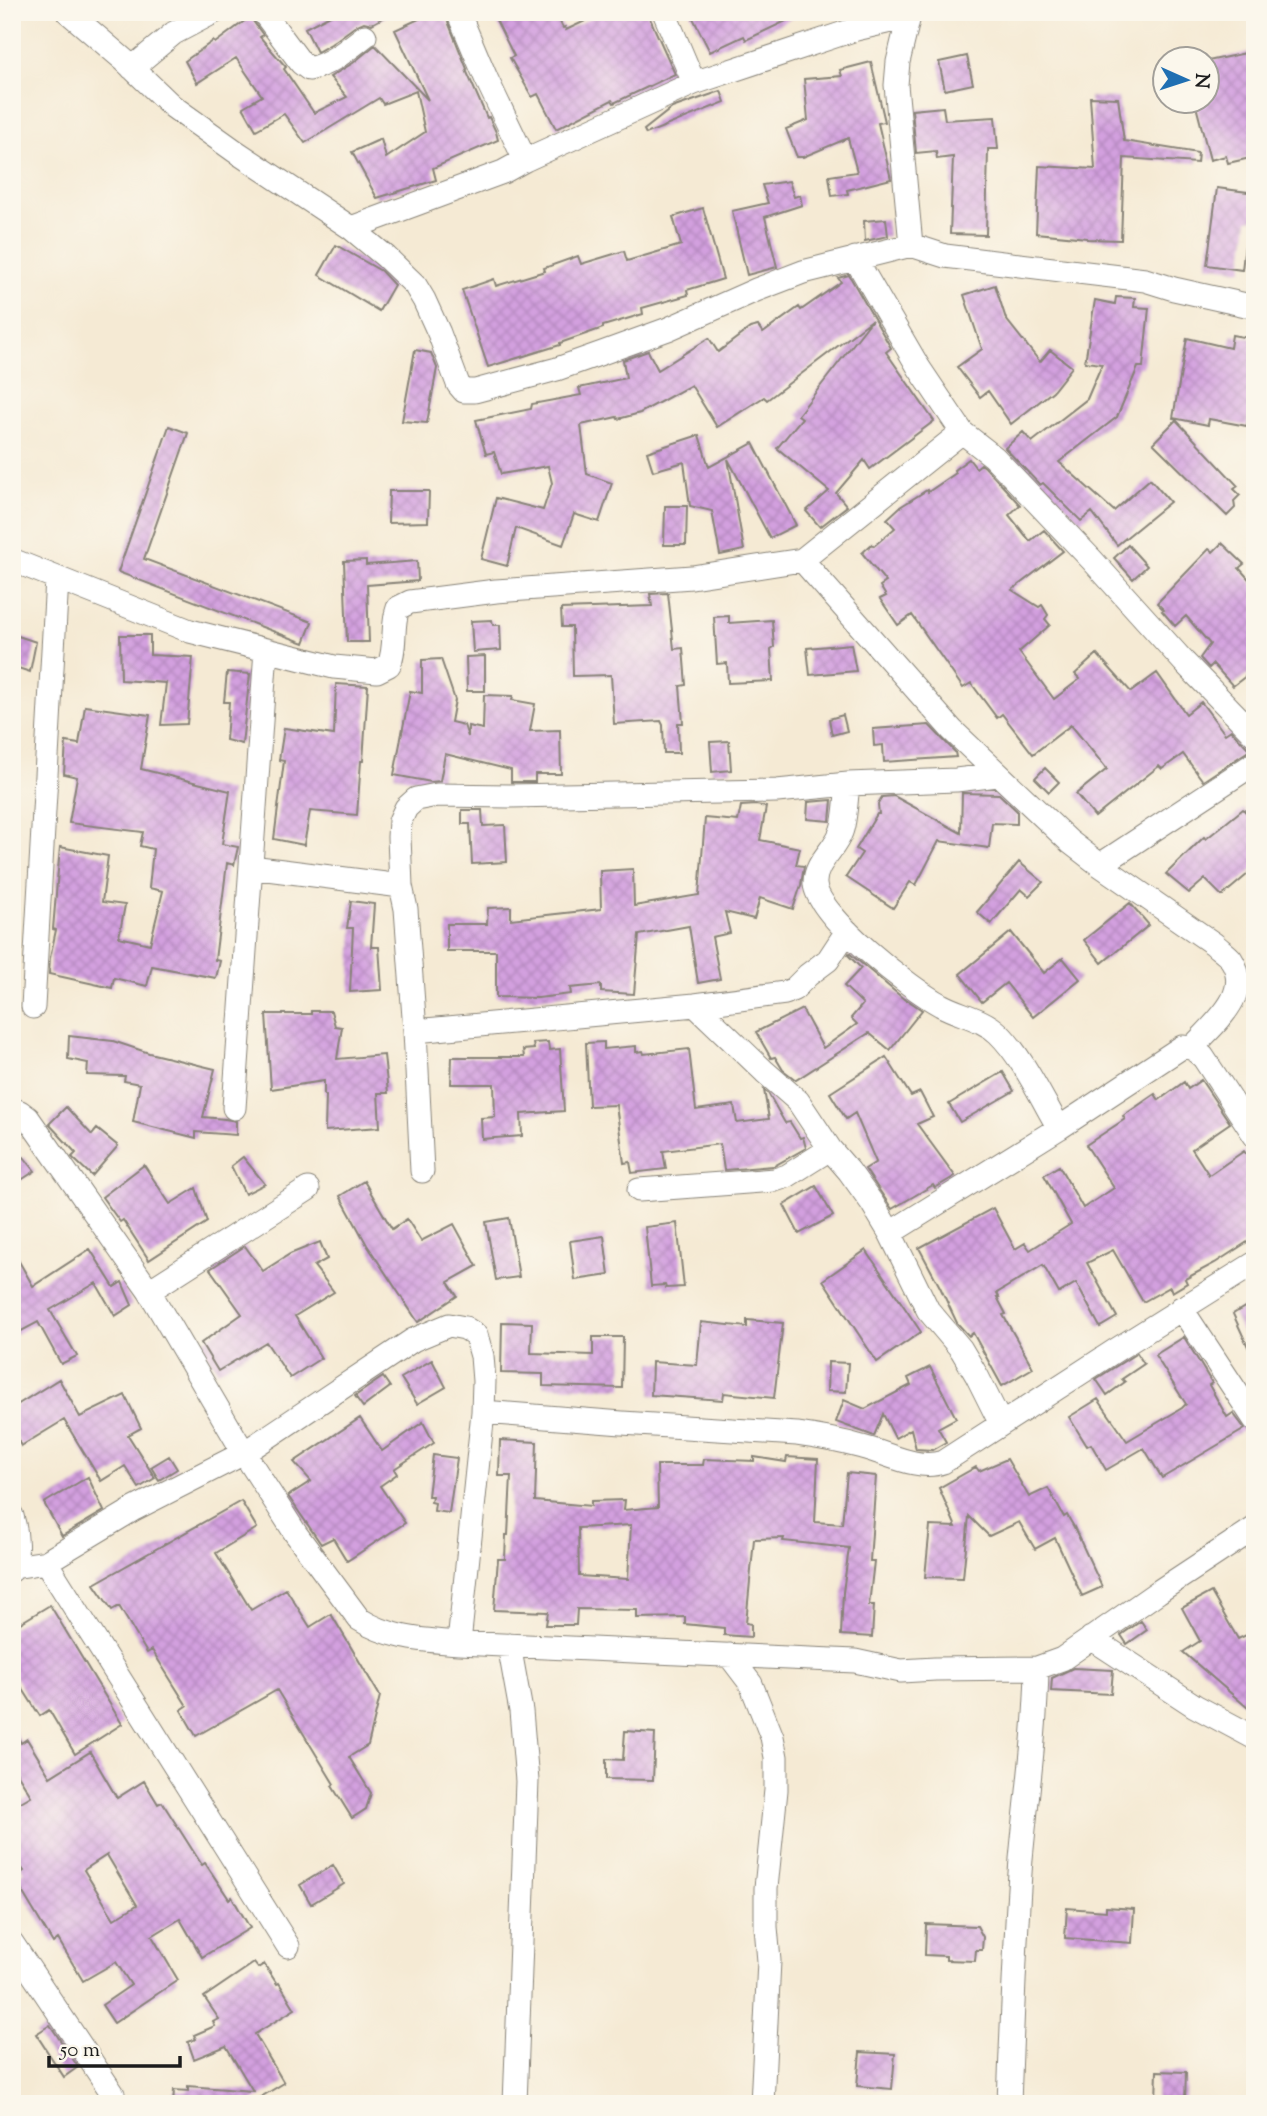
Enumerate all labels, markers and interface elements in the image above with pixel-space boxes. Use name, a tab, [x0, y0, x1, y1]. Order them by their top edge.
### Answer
north arrow	[1152, 46, 1222, 116]
text: N	[1187, 72, 1214, 89]
scale bar	[49, 2025, 180, 2069]
text: 50 m	[59, 2036, 100, 2066]

